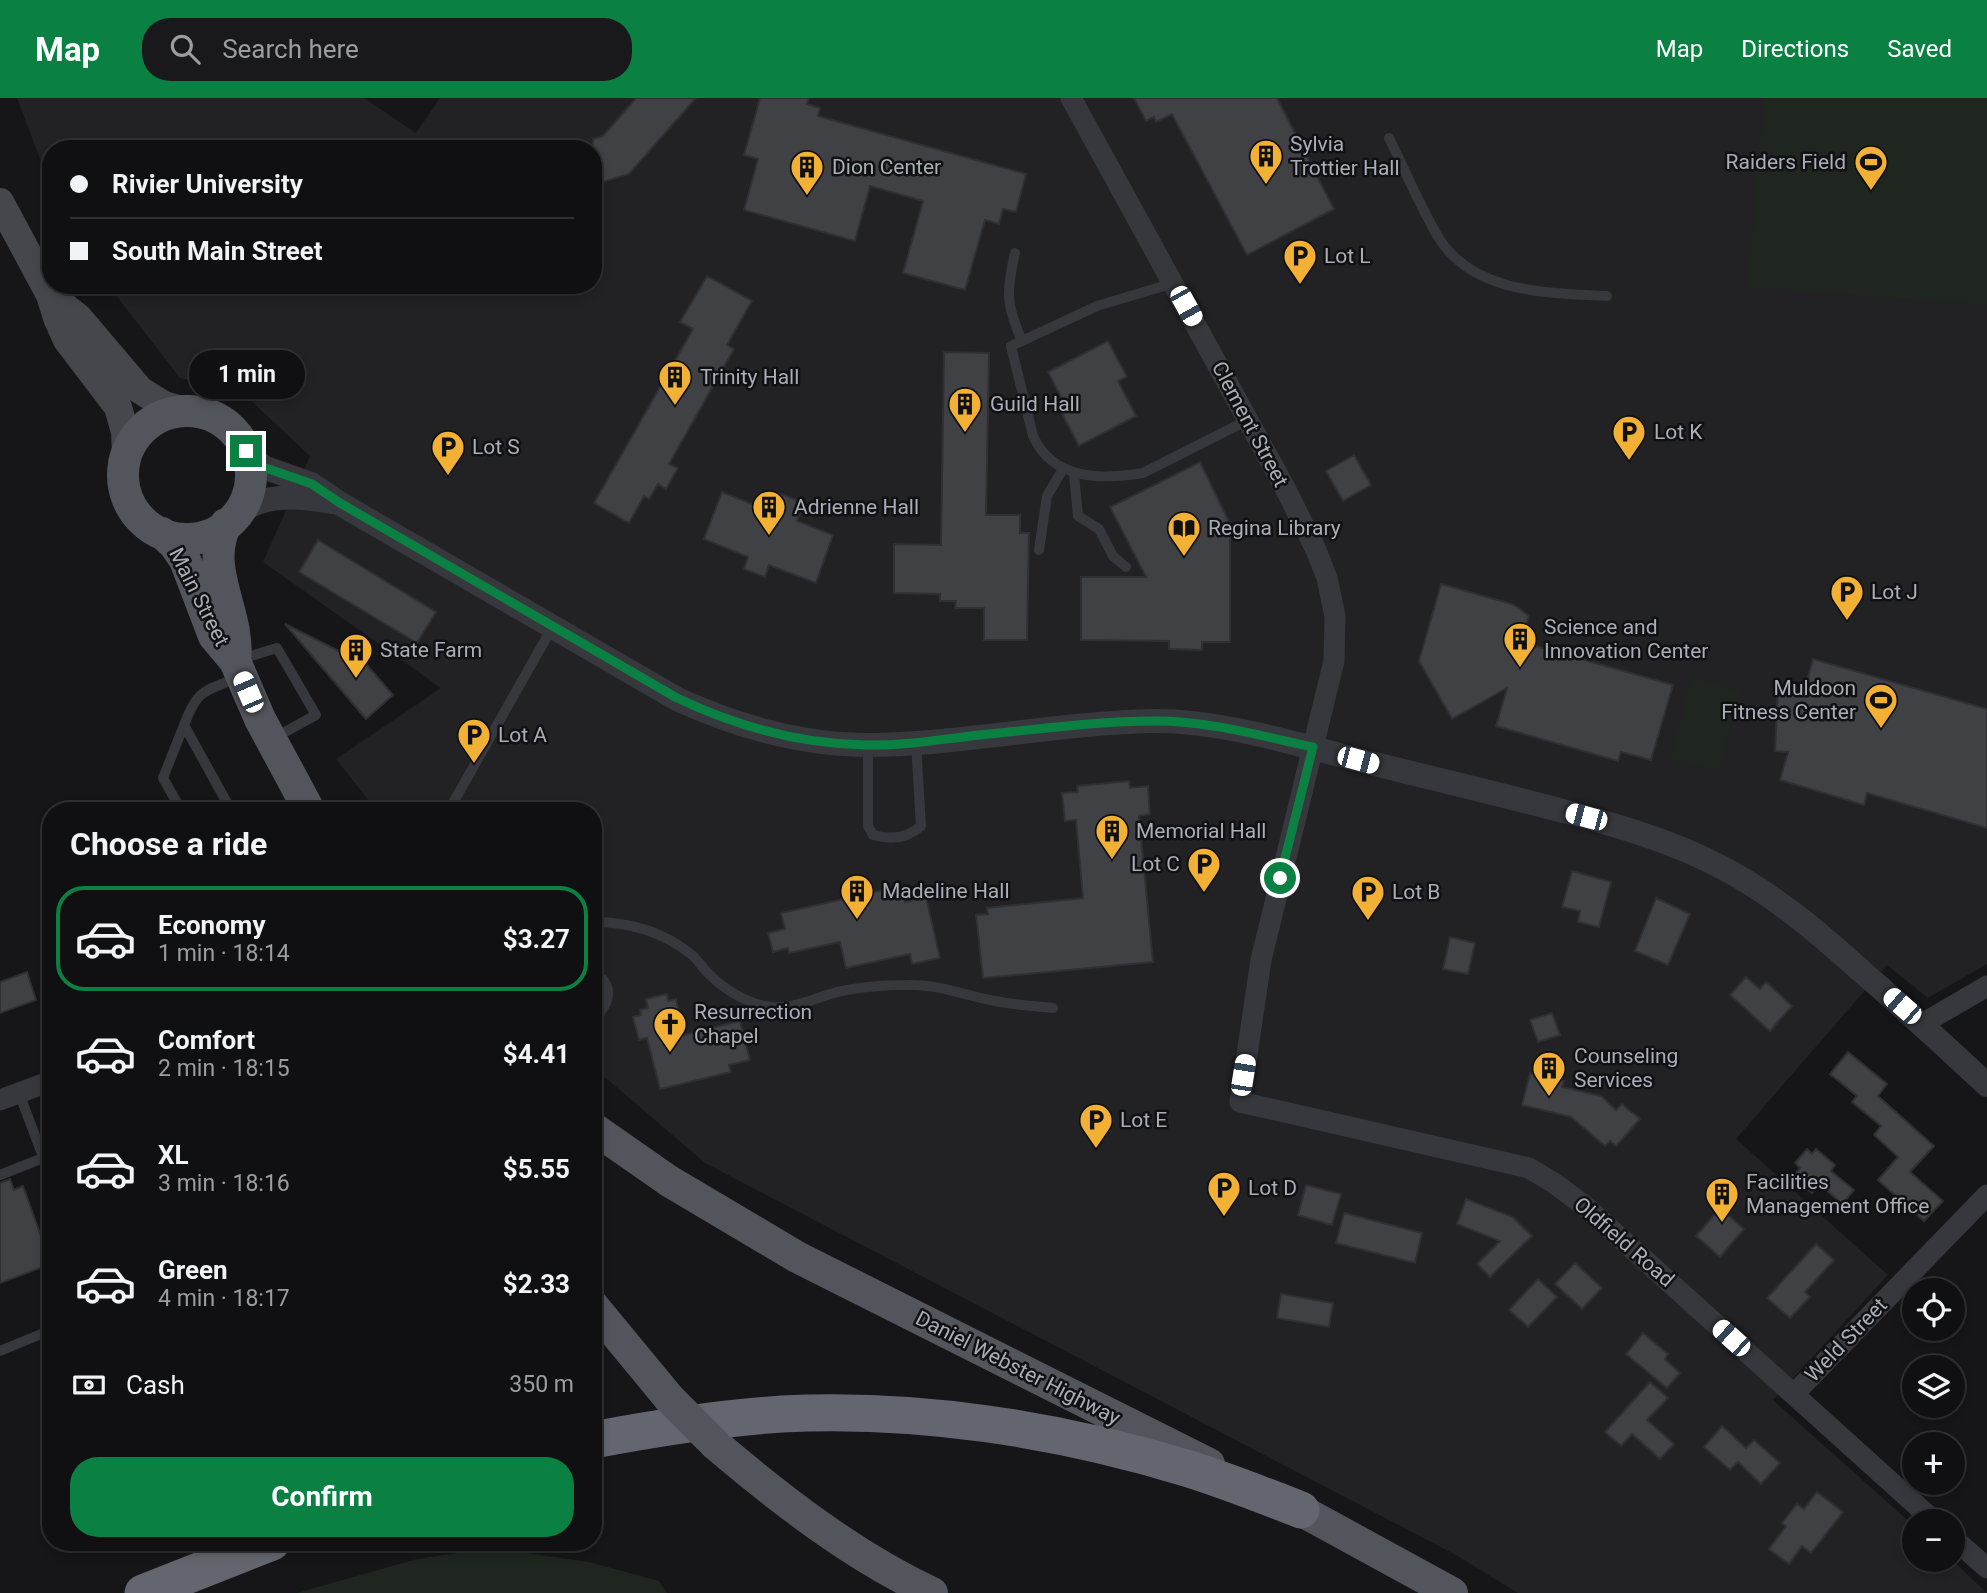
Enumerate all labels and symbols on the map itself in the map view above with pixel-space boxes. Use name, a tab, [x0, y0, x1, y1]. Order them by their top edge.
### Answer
place label: Sylvia Trottier Hall	[1290, 132, 1400, 180]
building icon: Sylvia Trottier Hall	[1247, 137, 1285, 186]
sports icon: Raiders Field	[1852, 143, 1890, 192]
building icon: Dion Center	[788, 148, 826, 197]
place label: Raiders Field	[1726, 150, 1846, 174]
place label: Dion Center	[832, 155, 941, 179]
parking icon: Lot L	[1281, 237, 1319, 286]
place label: Lot L	[1324, 244, 1371, 268]
car	[1167, 283, 1206, 329]
callout: 1 min	[188, 350, 304, 398]
street label: Clement Street	[1207, 357, 1293, 491]
building icon: Trinity Hall	[656, 358, 694, 407]
place label: Trinity Hall	[700, 365, 799, 389]
building icon: Guild Hall	[946, 385, 984, 434]
place label: Guild Hall	[990, 392, 1080, 416]
parking icon: Lot K	[1610, 413, 1648, 462]
place label: Lot K	[1654, 420, 1703, 444]
parking icon: Lot S	[429, 428, 467, 477]
route end	[230, 435, 262, 467]
place label: Lot S	[472, 435, 520, 459]
building icon: Adrienne Hall	[750, 488, 788, 537]
place label: Adrienne Hall	[794, 495, 919, 519]
library icon: Regina Library	[1165, 509, 1203, 558]
place label: Regina Library	[1208, 516, 1341, 540]
street label: Main Street	[164, 544, 234, 650]
parking icon: Lot J	[1828, 573, 1866, 622]
place label: Lot J	[1871, 580, 1918, 604]
place label: Science and Innovation Center	[1544, 615, 1708, 663]
building icon: Science and Innovation Center	[1501, 620, 1539, 669]
building icon: State Farm	[337, 631, 375, 680]
place label: State Farm	[380, 638, 482, 662]
car	[231, 669, 266, 715]
place label: Muldoon Fitness Center	[1721, 676, 1856, 724]
sports icon: Muldoon Fitness Center	[1862, 681, 1900, 730]
parking icon: Lot A	[455, 716, 493, 765]
place label: Lot A	[498, 723, 547, 747]
car	[1335, 744, 1382, 776]
car	[1563, 801, 1610, 833]
building icon: Memorial Hall	[1093, 812, 1131, 861]
place label: Memorial Hall	[1136, 819, 1266, 843]
parking icon: Lot C	[1185, 845, 1223, 894]
place label: Lot C	[1131, 852, 1180, 876]
route start	[1264, 862, 1296, 894]
building icon: Madeline Hall	[838, 872, 876, 921]
parking icon: Lot B	[1349, 873, 1387, 922]
place label: Madeline Hall	[882, 879, 1010, 903]
place label: Lot B	[1392, 880, 1440, 904]
car	[1880, 984, 1925, 1028]
place label: Resurrection Chapel	[694, 1000, 812, 1048]
church icon: Resurrection Chapel	[651, 1005, 689, 1054]
place label: Counseling Services	[1574, 1044, 1678, 1092]
building icon: Counseling Services	[1530, 1049, 1568, 1098]
car	[1230, 1053, 1257, 1097]
parking icon: Lot E	[1077, 1101, 1115, 1150]
place label: Lot E	[1120, 1108, 1167, 1132]
parking icon: Lot D	[1205, 1169, 1243, 1218]
place label: Facilities Management Office	[1746, 1170, 1929, 1218]
building icon: Facilities Management Office	[1703, 1175, 1741, 1224]
place label: Lot D	[1248, 1176, 1297, 1200]
street label: Oldfield Road	[1569, 1192, 1679, 1292]
street label: Weld Street	[1800, 1293, 1892, 1387]
street label: Daniel Webster Highway	[912, 1306, 1124, 1430]
car	[1709, 1316, 1754, 1360]

